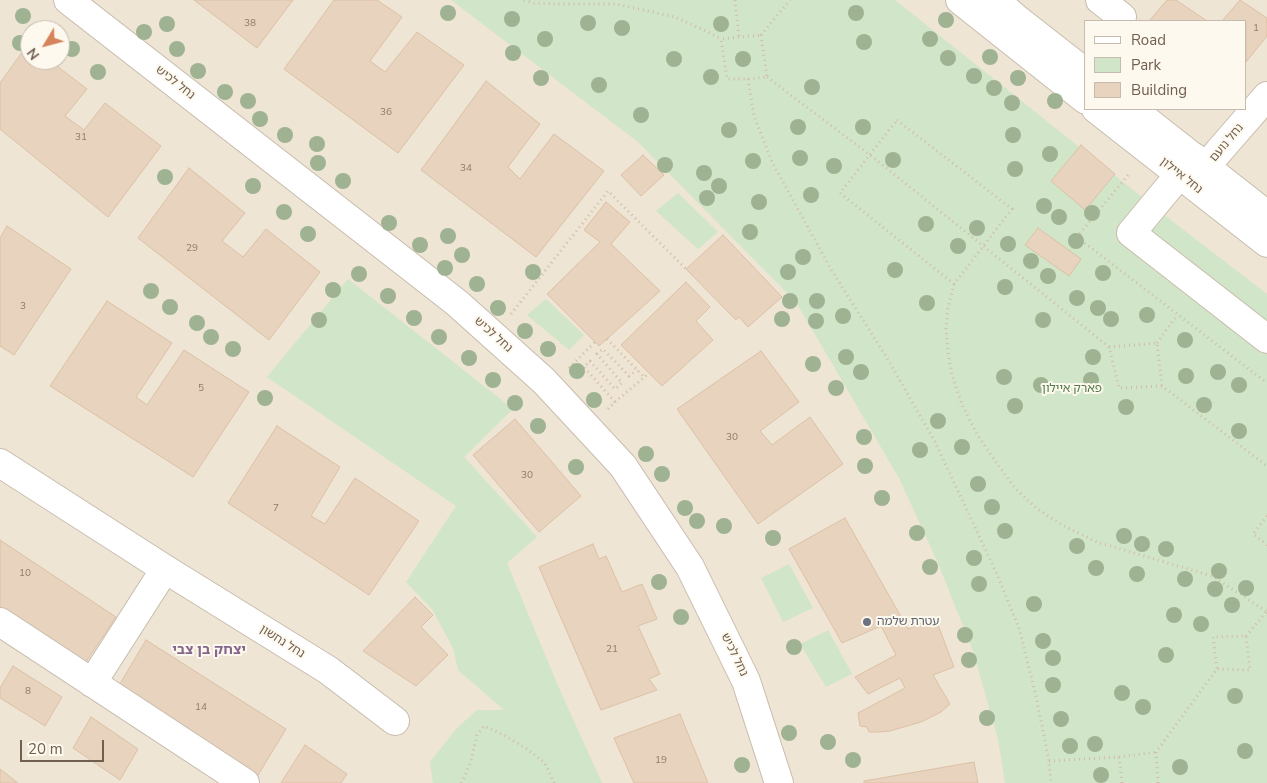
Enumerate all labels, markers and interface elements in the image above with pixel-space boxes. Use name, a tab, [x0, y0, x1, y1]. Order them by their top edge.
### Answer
house number: 38	[244, 18, 256, 30]
north arrow	[20, 20, 70, 70]
legend	[1084, 20, 1247, 110]
house number: 1	[1253, 23, 1259, 35]
text: Road	[1131, 30, 1166, 50]
text: N	[23, 44, 44, 64]
text: Park	[1131, 55, 1161, 75]
street label: נחל לכיש	[152, 63, 198, 103]
text: Building	[1131, 80, 1187, 100]
house number: 36	[380, 107, 392, 119]
street label: נחל נועם	[1207, 121, 1247, 165]
house number: 31	[75, 132, 87, 144]
street label: נחל איילון	[1157, 155, 1205, 197]
house number: 34	[460, 163, 472, 175]
house number: 29	[186, 243, 198, 255]
house number: 3	[20, 301, 26, 313]
street label: נחל לכיש	[471, 314, 515, 356]
park label: פארק איילון	[1042, 382, 1102, 396]
house number: 5	[198, 383, 204, 395]
house number: 30	[726, 432, 738, 444]
house number: 30	[521, 470, 533, 482]
house number: 7	[273, 503, 279, 515]
house number: 10	[19, 568, 31, 580]
place label: עטרת שלמה	[877, 615, 939, 629]
marker: עטרת שלמה	[861, 616, 873, 628]
street label: נחל נחשון	[257, 622, 307, 662]
street label: נחל לכיש	[717, 631, 751, 679]
district label: יצחק בן צבי	[172, 643, 246, 659]
house number: 21	[606, 644, 618, 656]
house number: 8	[25, 686, 31, 698]
house number: 14	[195, 702, 207, 714]
scale bar	[22, 730, 106, 762]
text: 20 m	[28, 739, 63, 759]
house number: 19	[655, 755, 667, 767]

